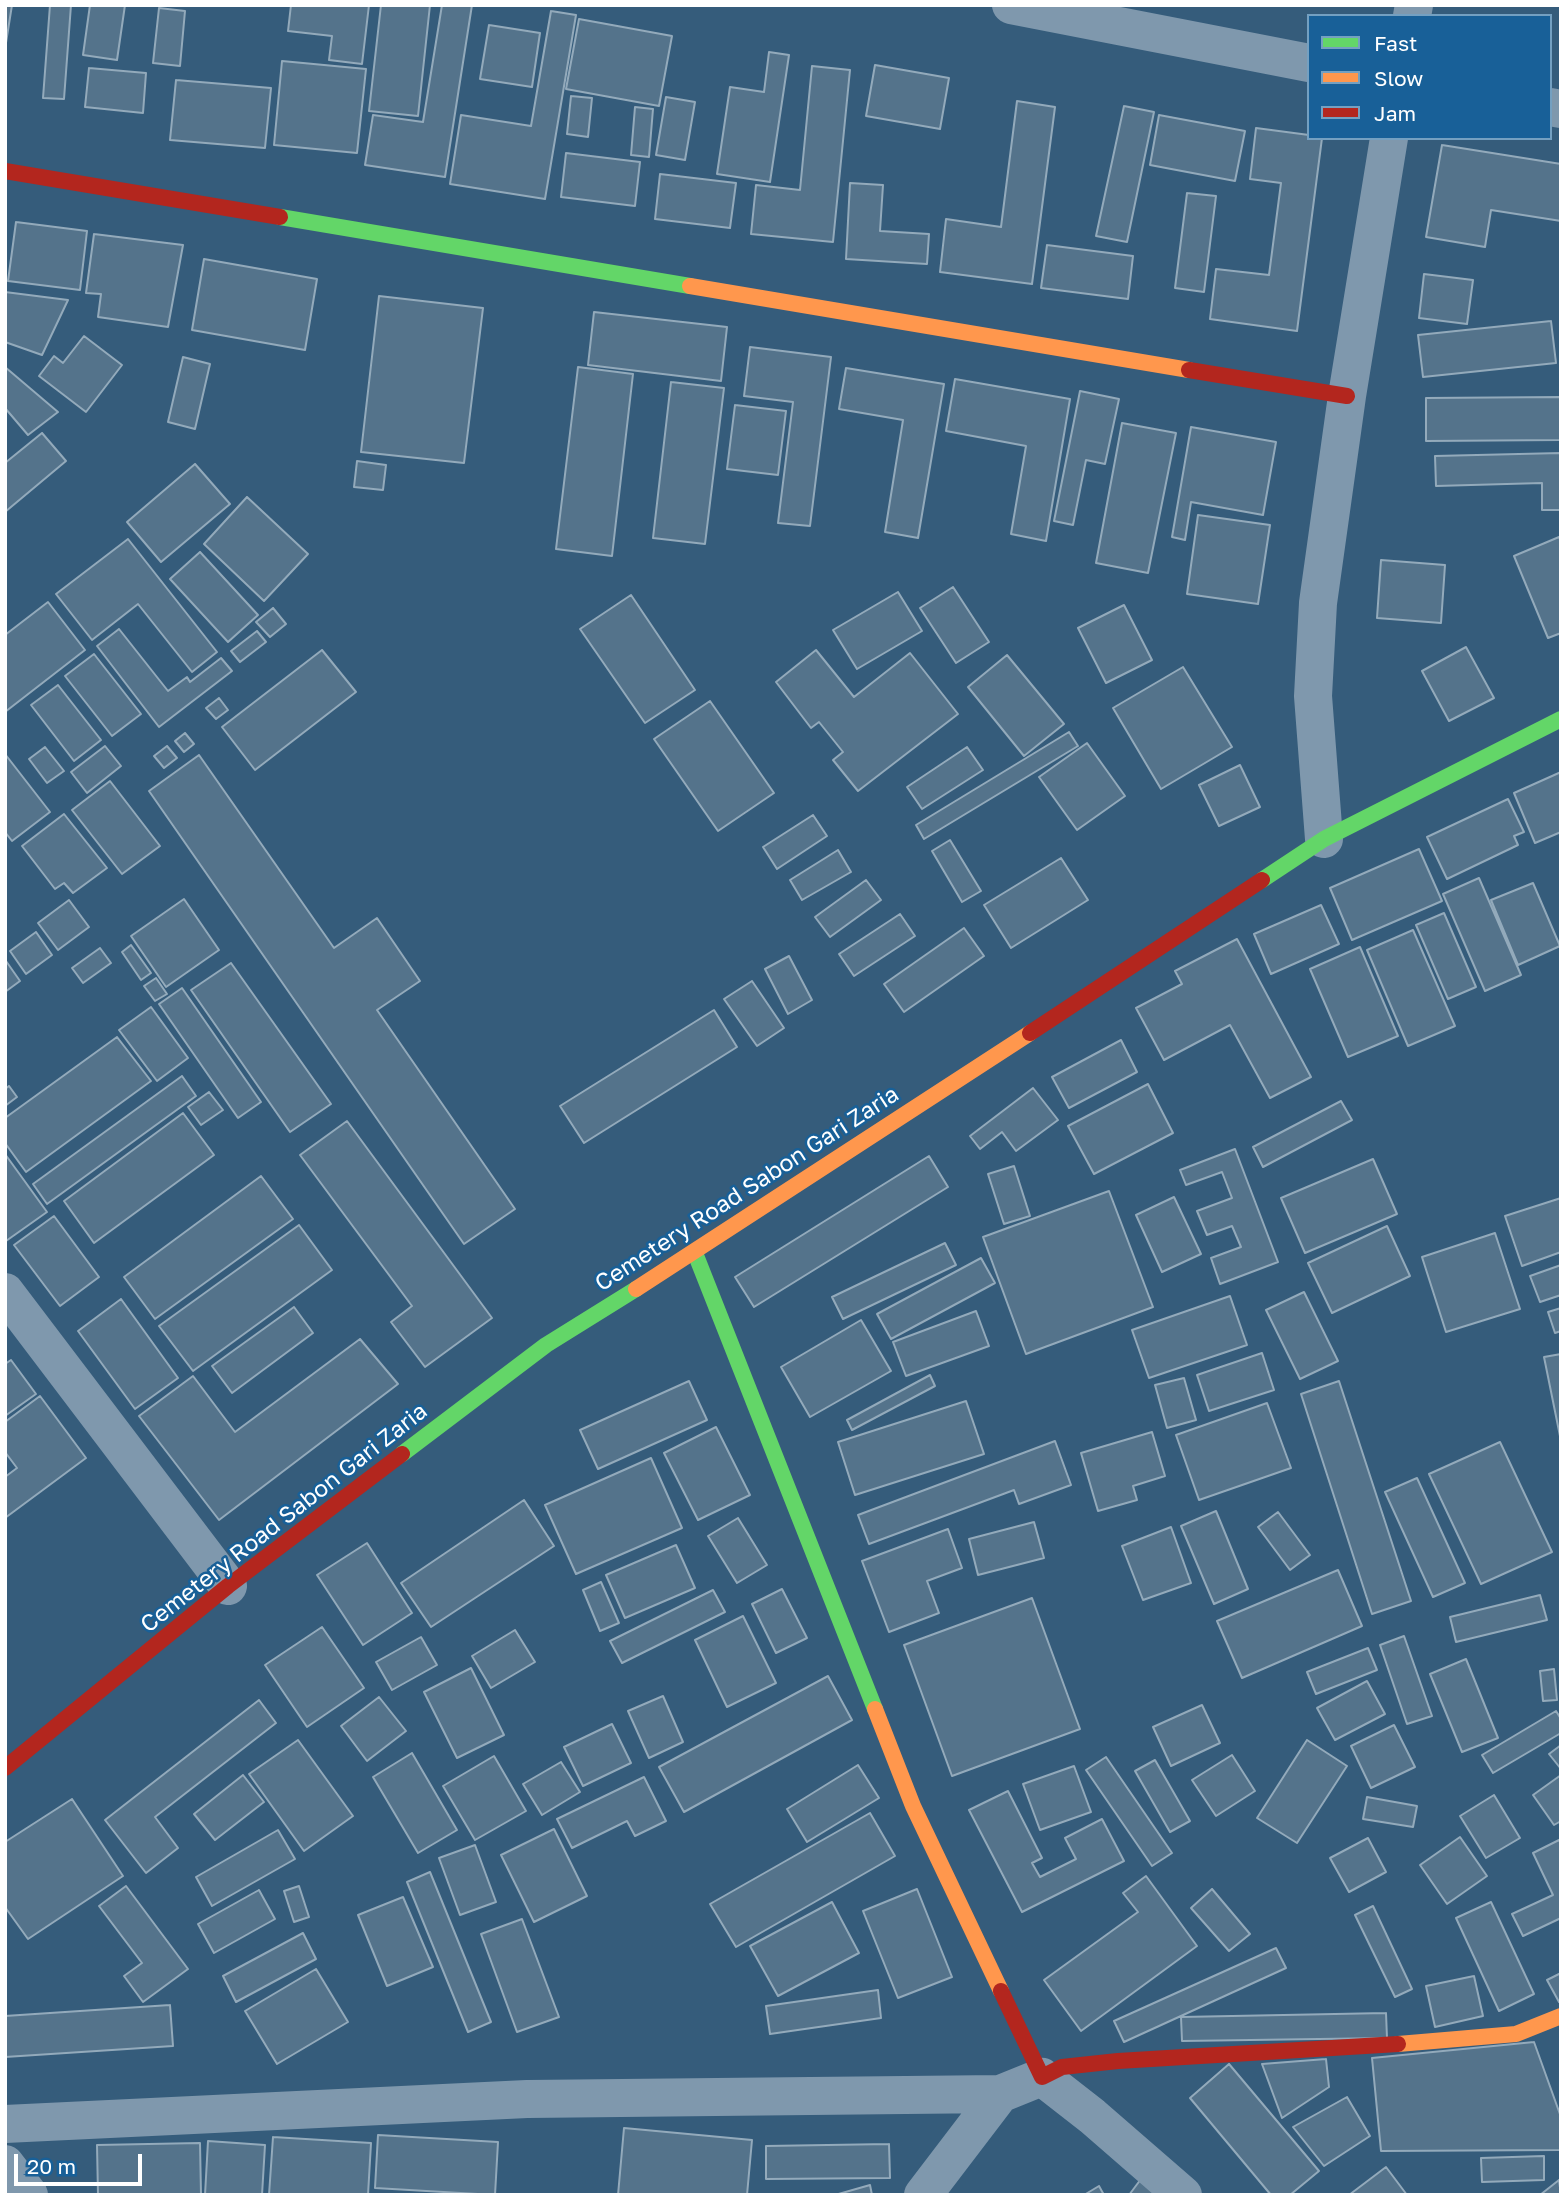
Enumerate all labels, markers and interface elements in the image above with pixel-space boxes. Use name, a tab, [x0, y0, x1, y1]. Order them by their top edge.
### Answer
legend	[1307, 14, 1552, 140]
text: Fast	[1374, 30, 1417, 56]
text: Slow	[1374, 65, 1423, 91]
text: Jam	[1374, 100, 1416, 126]
street label: Cemetery Road Sabon Gari Zaria	[590, 1080, 904, 1298]
street label: Cemetery Road Sabon Gari Zaria	[135, 1397, 433, 1639]
scale bar	[18, 2140, 145, 2184]
text: 20 m	[27, 2153, 76, 2179]

